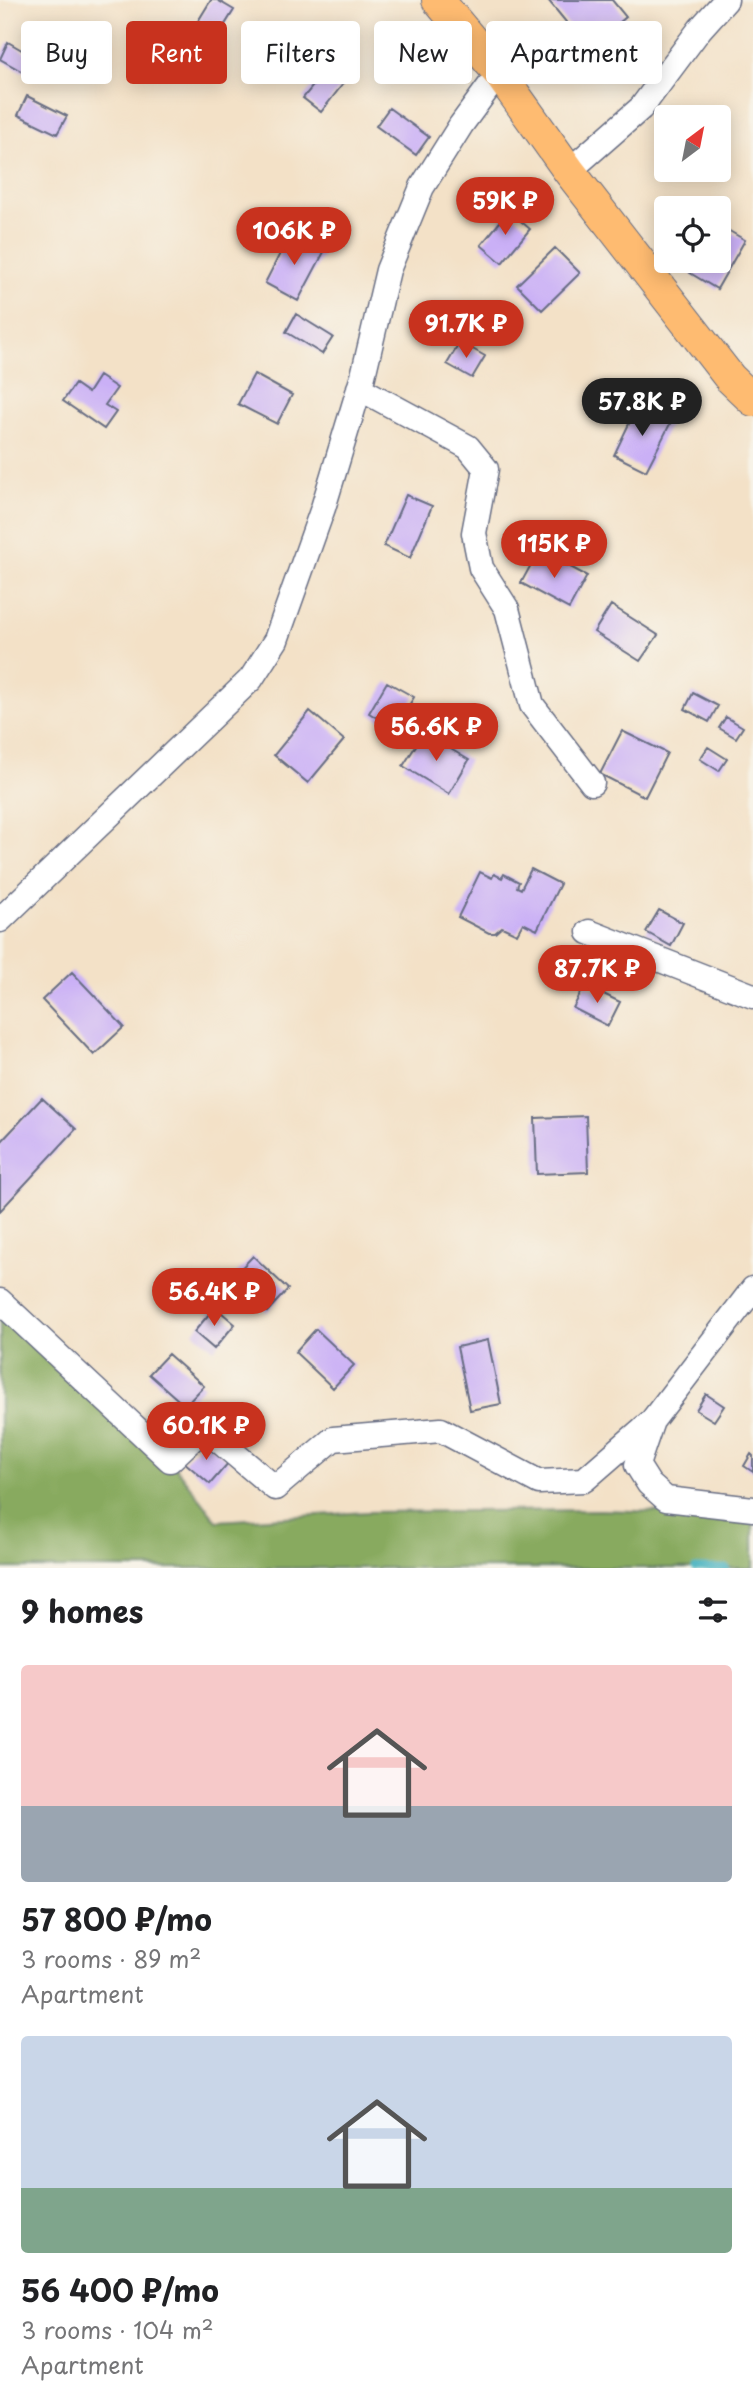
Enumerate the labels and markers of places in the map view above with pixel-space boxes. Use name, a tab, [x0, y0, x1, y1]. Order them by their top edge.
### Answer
pin: 59K ₽	[456, 177, 554, 237]
pin: 106K ₽	[237, 208, 351, 267]
pin: 91.7K ₽	[401, 300, 531, 360]
pin: 57.8K ₽	[577, 378, 707, 438]
pin: 115K ₽	[497, 520, 611, 580]
pin: 56.6K ₽	[371, 704, 501, 763]
pin: 87.7K ₽	[532, 946, 662, 1005]
pin: 56.4K ₽	[149, 1268, 279, 1328]
pin: 60.1K ₽	[141, 1402, 271, 1462]

